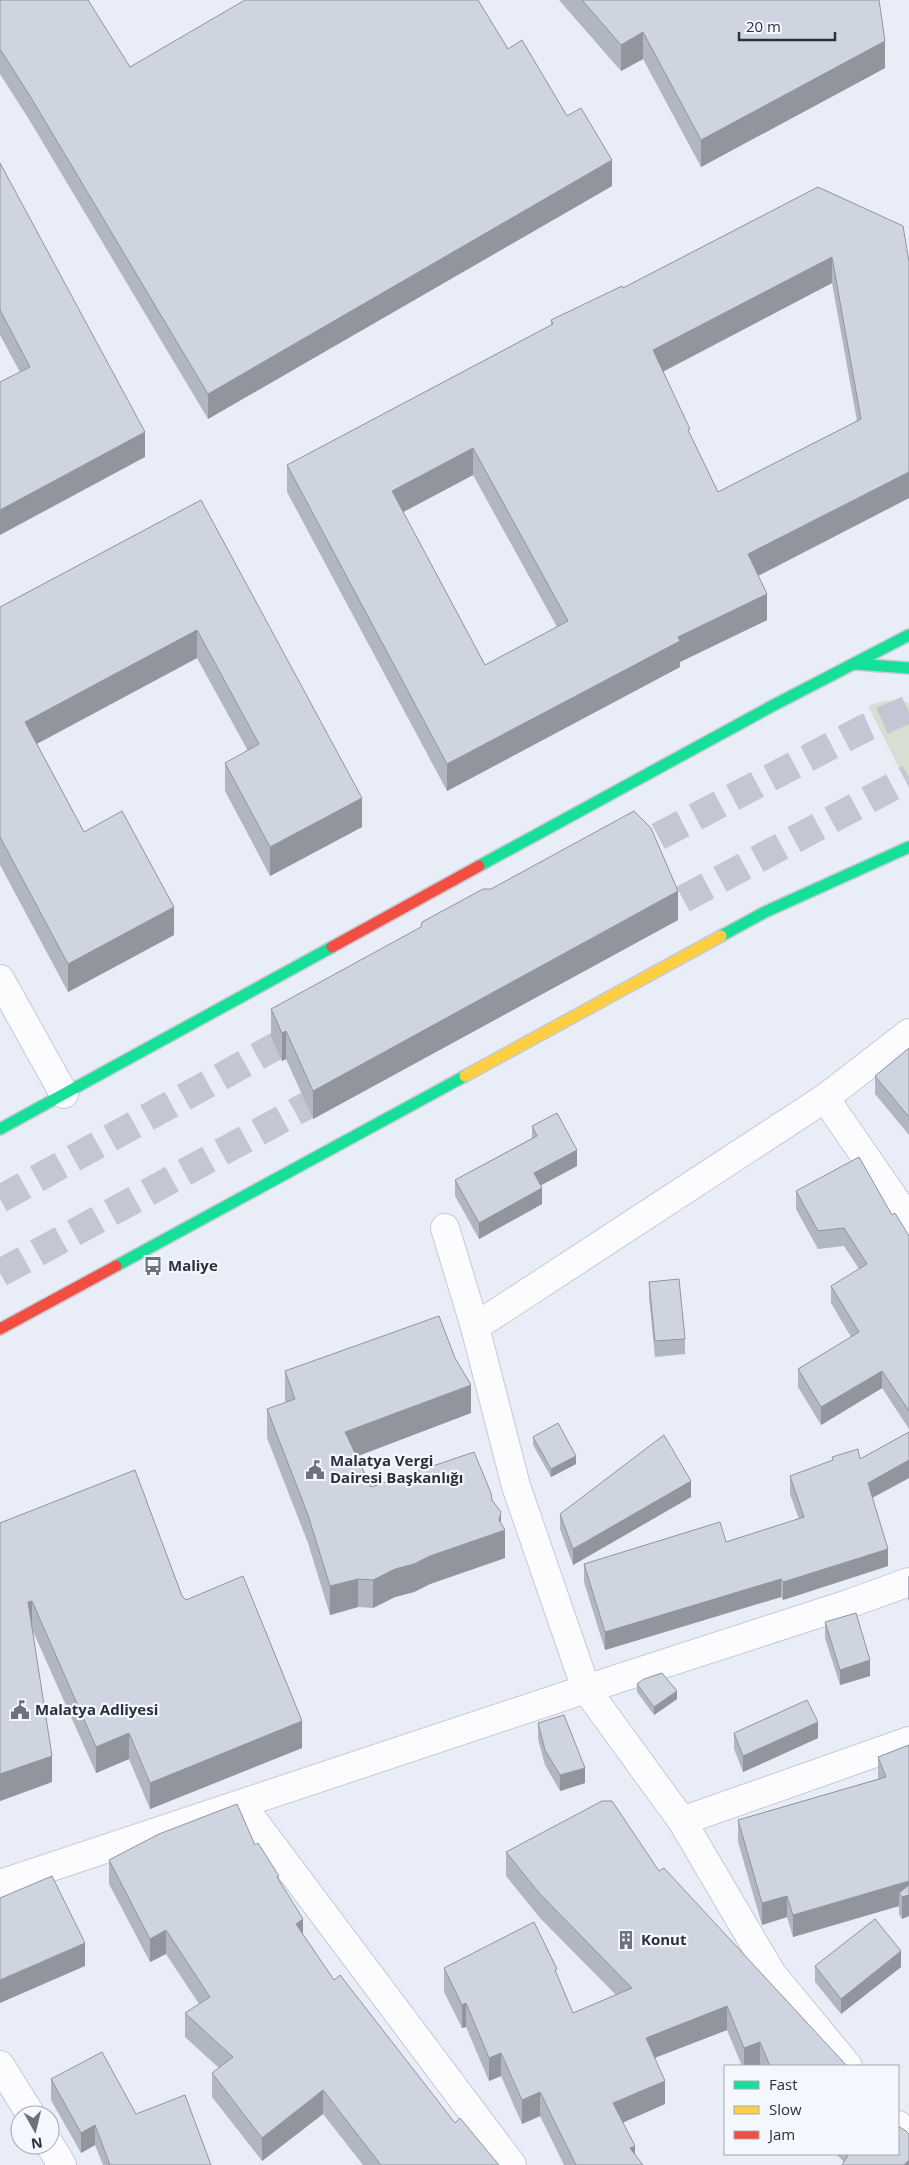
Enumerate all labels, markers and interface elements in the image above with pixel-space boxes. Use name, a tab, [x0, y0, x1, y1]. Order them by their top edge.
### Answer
scale bar	[739, 10, 835, 42]
text: 20 m	[746, 16, 781, 36]
bus stop icon: Maliye	[142, 1255, 164, 1277]
place label: Maliye	[168, 1255, 218, 1275]
place label: Malatya Vergi Dairesi Başkanlığı	[330, 1450, 463, 1487]
public building icon: Malatya Vergi Dairesi Başkanlığı	[304, 1459, 326, 1481]
public building icon: Malatya Adliyesi	[9, 1699, 31, 1721]
place label: Malatya Adliyesi	[35, 1699, 158, 1719]
building icon: Konut	[615, 1929, 637, 1951]
place label: Konut	[641, 1929, 687, 1949]
legend	[724, 2065, 899, 2155]
text: Fast	[769, 2074, 798, 2094]
text: Slow	[769, 2099, 802, 2119]
north arrow	[10, 2105, 60, 2155]
text: Jam	[767, 2124, 795, 2144]
text: N	[30, 2133, 44, 2154]

